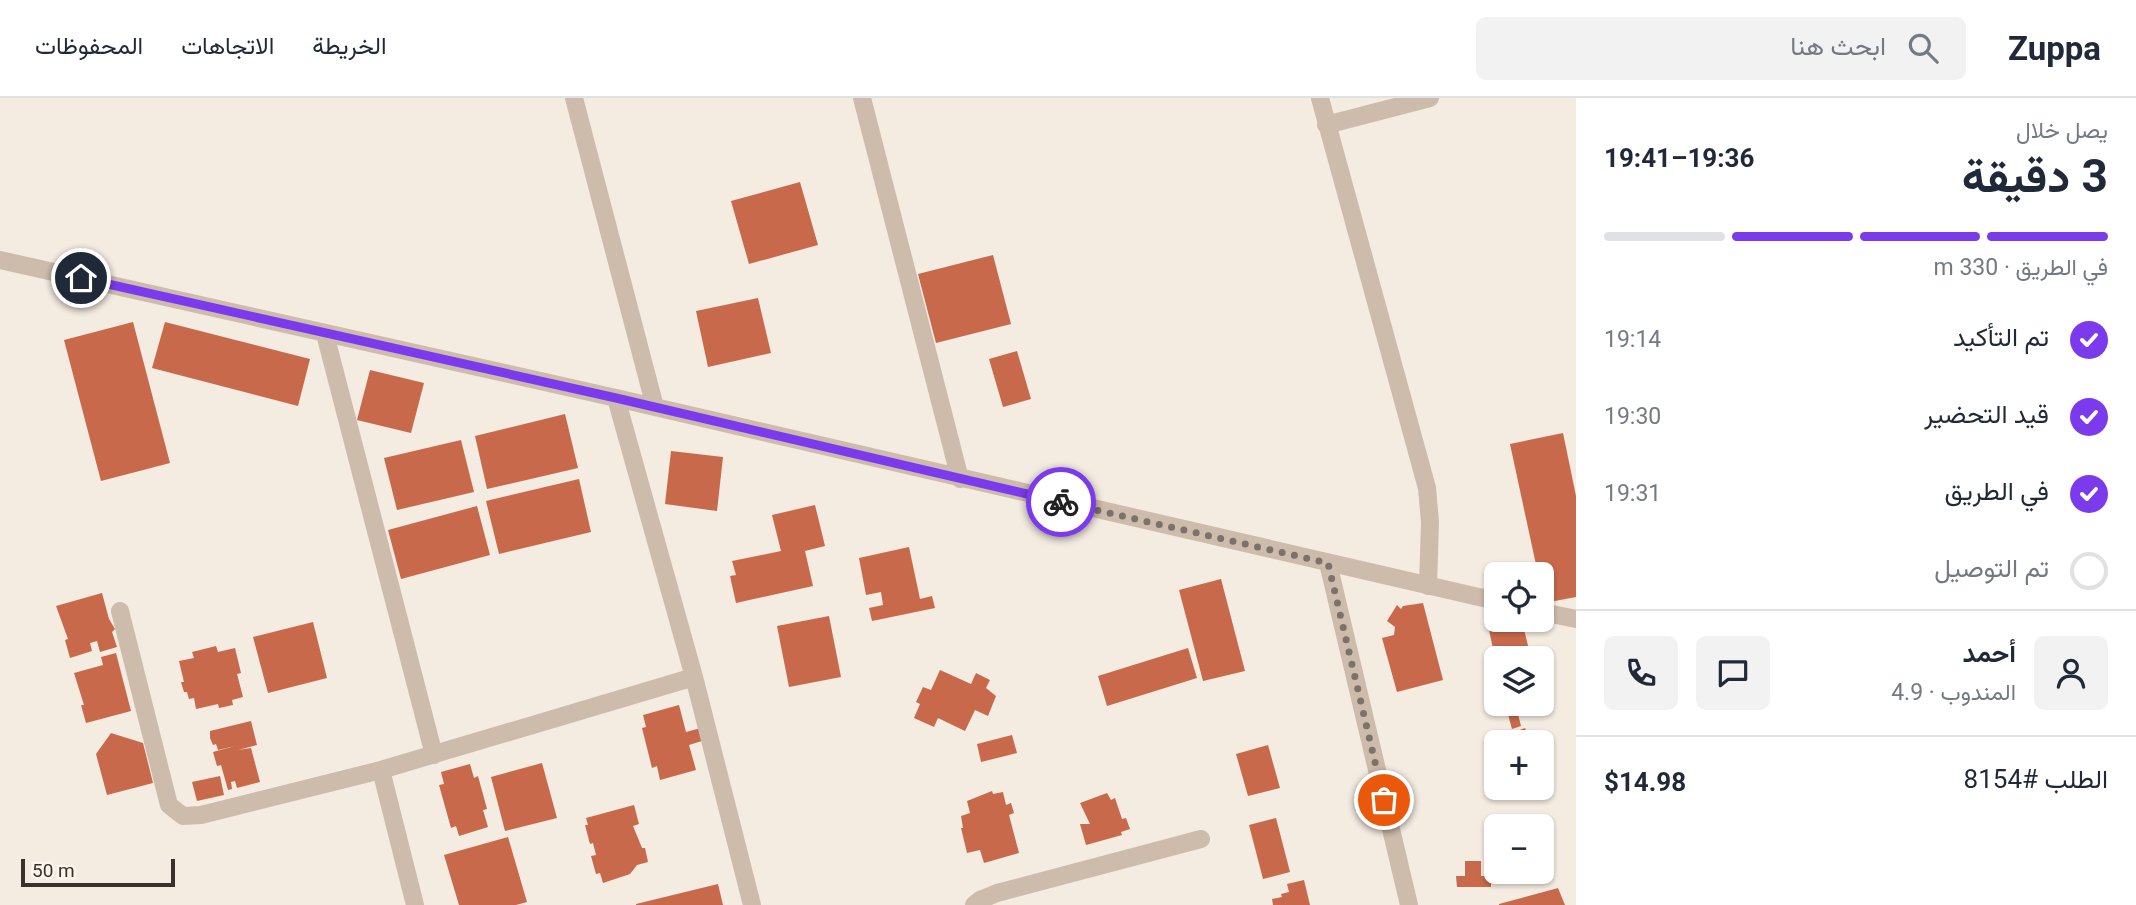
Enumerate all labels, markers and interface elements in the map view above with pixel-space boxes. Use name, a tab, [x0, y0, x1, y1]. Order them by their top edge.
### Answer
search box	[1476, 17, 1966, 80]
icon: search	[1904, 29, 1942, 67]
text: Zuppa	[2008, 29, 2101, 68]
text: ابحث هنا	[1790, 31, 1886, 61]
text: المحفوظات	[35, 32, 143, 60]
text: الاتجاهات	[181, 32, 274, 60]
text: الخريطة	[312, 32, 387, 60]
text: يصل خلال	[2016, 117, 2108, 144]
text: 19:36–19:41	[1604, 143, 1754, 173]
text: 3 دقيقة	[1962, 149, 2108, 203]
pin	[51, 248, 111, 308]
text: في الطريق · 330 m	[1934, 254, 2108, 281]
icon: home	[62, 259, 100, 297]
icon: check	[2070, 321, 2108, 359]
text: تم التأكيد	[1953, 322, 2049, 352]
text: 19:14	[1604, 326, 1661, 353]
icon: check	[2070, 398, 2108, 436]
text: قيد التحضير	[1924, 399, 2049, 429]
text: 19:30	[1604, 403, 1661, 430]
courier	[1026, 467, 1096, 537]
icon: check	[2070, 475, 2108, 513]
text: في الطريق	[1945, 476, 2049, 506]
text: 19:31	[1604, 480, 1661, 507]
icon: bike	[1042, 483, 1080, 521]
text: تم التوصيل	[1934, 553, 2049, 583]
map controls	[1484, 562, 1554, 884]
button: locate	[1484, 562, 1554, 632]
button: phone	[1604, 636, 1678, 710]
button: chat	[1696, 636, 1770, 710]
button: person	[2034, 636, 2108, 710]
text: أحمد	[1963, 638, 2016, 668]
button: layers	[1484, 646, 1554, 716]
text: المندوب · 4.9	[1891, 679, 2016, 706]
button: +	[1484, 730, 1554, 800]
text: الطلب #8154	[1964, 764, 2108, 794]
text: $14.98	[1604, 767, 1686, 797]
pin	[1354, 770, 1414, 830]
icon: bag	[1365, 781, 1403, 819]
button: −	[1484, 814, 1554, 884]
scale bar	[21, 856, 175, 888]
text: 50 m	[32, 859, 75, 882]

